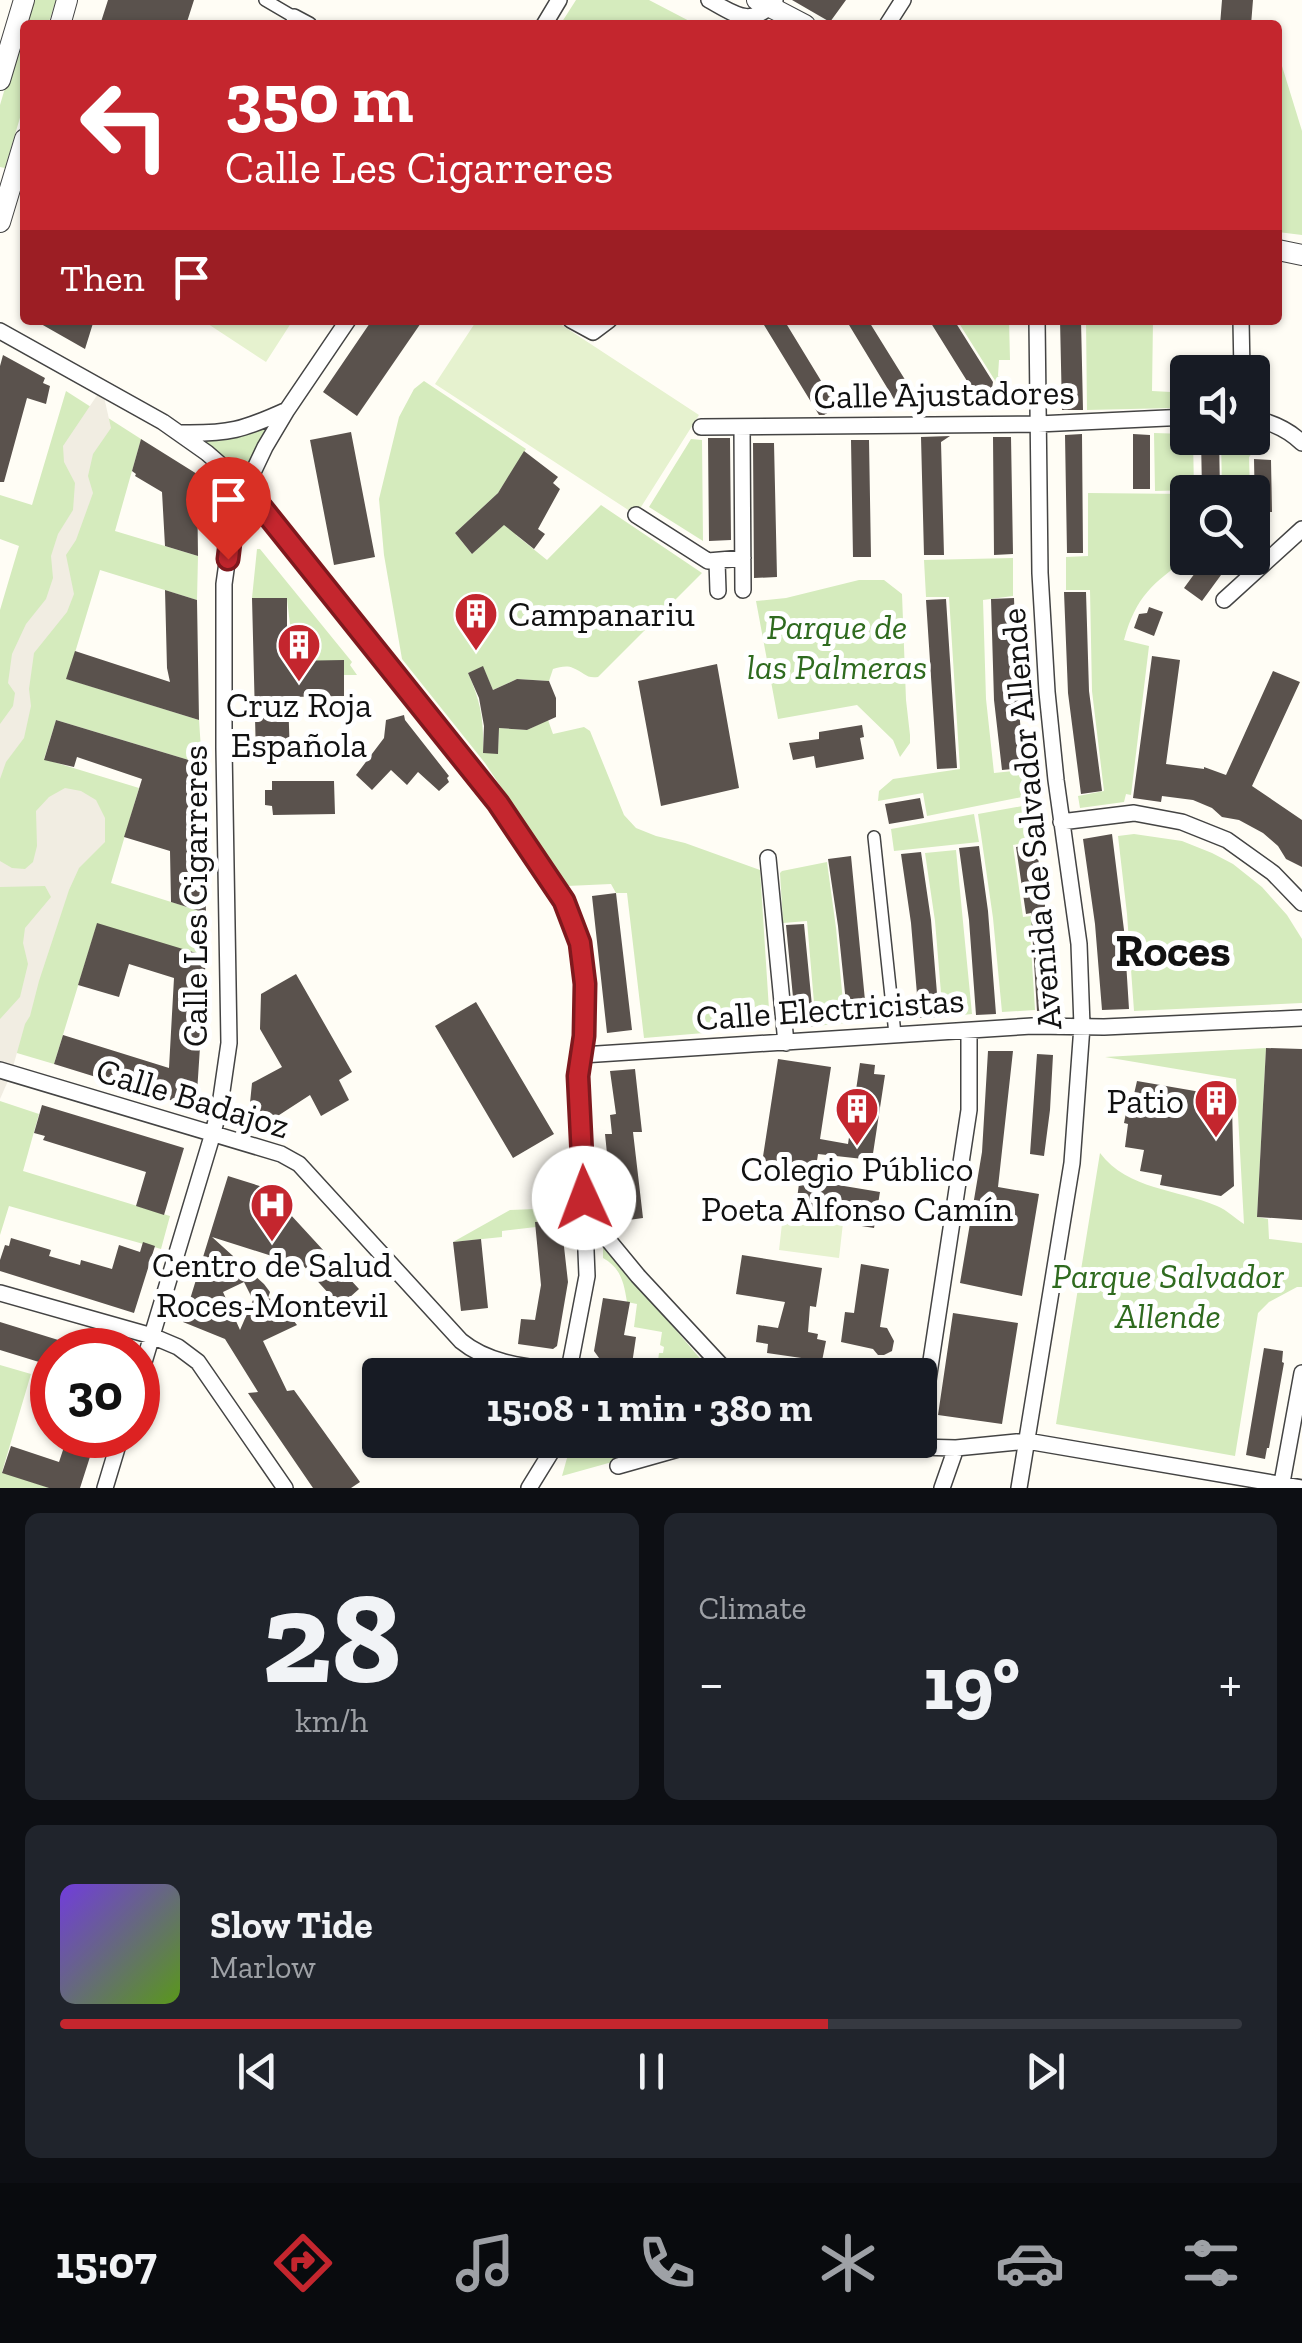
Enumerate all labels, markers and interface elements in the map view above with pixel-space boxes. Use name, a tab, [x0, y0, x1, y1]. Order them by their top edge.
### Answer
text: 350 m	[225, 56, 414, 140]
icon: left	[60, 60, 190, 190]
text: Calle Les Cigarreres	[225, 141, 614, 195]
icon: arrive	[164, 250, 219, 305]
text: Then	[60, 255, 144, 301]
map controls	[1170, 355, 1270, 575]
button: sound	[1170, 355, 1270, 455]
street label: Calle Ajustadores	[813, 371, 1075, 417]
pin	[186, 457, 271, 560]
icon: arrive	[201, 472, 256, 527]
button: search	[1170, 475, 1270, 575]
building icon: Campanariu	[453, 591, 499, 652]
place label: Campanariu	[508, 593, 695, 635]
park label: Parque de las Palmeras	[747, 606, 927, 688]
street label: Avenida de Salvador Allende	[992, 606, 1070, 1032]
building icon: Cruz Roja Española	[276, 622, 322, 683]
place label: Cruz Roja Española	[226, 684, 372, 766]
street label: Calle Les Cigarreres	[174, 745, 216, 1047]
district label: Roces	[1115, 924, 1231, 978]
street label: Calle Electricistas	[694, 979, 966, 1039]
street label: Calle Badajoz	[91, 1049, 295, 1147]
building icon: Patio	[1193, 1078, 1239, 1139]
place label: Patio	[1106, 1080, 1184, 1122]
building icon: Colegio Público Poeta Alfonso Camín	[834, 1086, 880, 1147]
position arrow	[532, 1146, 636, 1250]
place label: Colegio Público Poeta Alfonso Camín	[701, 1148, 1013, 1230]
hospital icon: Centro de Salud Roces-Montevil	[249, 1182, 295, 1243]
place label: Centro de Salud Roces-Montevil	[152, 1244, 392, 1326]
park label: Parque Salvador Allende	[1052, 1255, 1285, 1337]
speed limit sign: 30	[30, 1328, 160, 1458]
text: 15:08 · 1 min · 380 m	[487, 1385, 812, 1431]
text: 28	[262, 1559, 402, 1715]
text: Climate	[699, 1589, 807, 1627]
text: 19°	[923, 1638, 1020, 1728]
text: −	[699, 1650, 724, 1716]
text: +	[1219, 1650, 1242, 1716]
text: km/h	[295, 1702, 368, 1740]
text: Slow Tide	[210, 1902, 373, 1948]
text: Marlow	[210, 1948, 316, 1986]
icon: previous	[230, 2044, 285, 2099]
icon: pause	[624, 2044, 679, 2099]
icon: next	[1018, 2044, 1073, 2099]
icon: directions	[268, 2228, 338, 2298]
icon: music	[450, 2228, 520, 2298]
icon: phone	[632, 2228, 702, 2298]
icon: climate	[813, 2228, 883, 2298]
icon: car	[995, 2228, 1065, 2298]
icon: filters	[1176, 2228, 1246, 2298]
text: 15:07	[56, 2236, 157, 2290]

